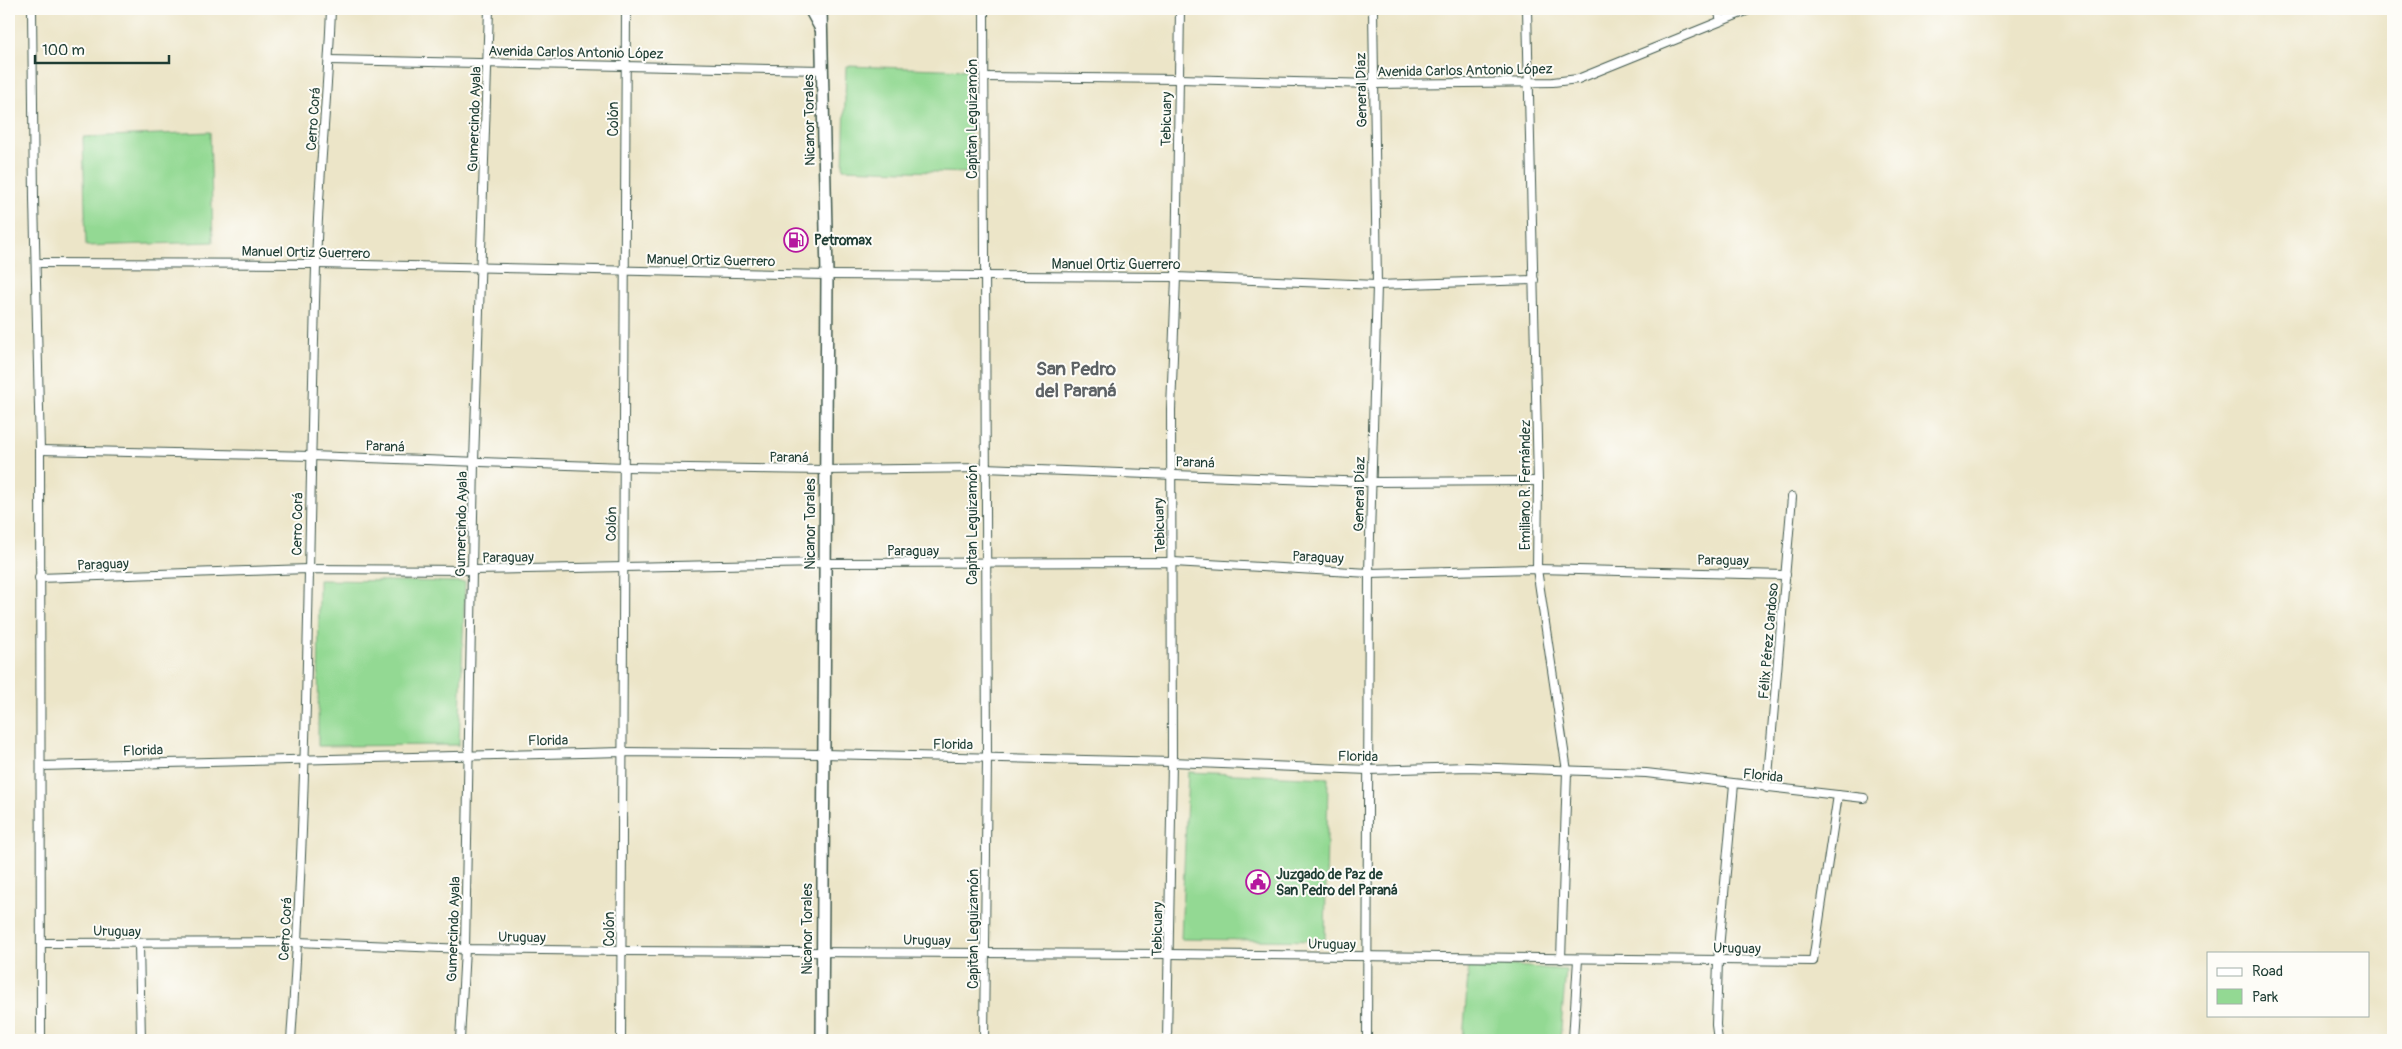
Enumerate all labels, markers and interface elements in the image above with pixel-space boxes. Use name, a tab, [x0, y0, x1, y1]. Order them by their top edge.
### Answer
scale bar	[35, 32, 169, 64]
text: 100 m	[42, 41, 85, 60]
street label: Avenida Carlos Antonio López	[488, 42, 664, 63]
street label: General Díaz	[1352, 52, 1371, 128]
street label: Capitan Leguizamón	[964, 59, 981, 179]
street label: Avenida Carlos Antonio López	[1377, 60, 1553, 81]
street label: Gumercindo Ayala	[464, 66, 485, 172]
street label: Nicanor Torales	[800, 73, 819, 166]
street label: Cerro Corá	[303, 87, 324, 151]
street label: Tebicuary	[1158, 91, 1175, 147]
street label: Colón	[605, 101, 622, 137]
fuel station icon: Petromax	[783, 227, 809, 253]
place label: Petromax	[814, 232, 872, 249]
street label: Manuel Ortiz Guerrero	[241, 243, 371, 262]
street label: Manuel Ortiz Guerrero	[646, 251, 776, 270]
street label: Manuel Ortiz Guerrero	[1052, 256, 1181, 273]
district label: San Pedro del Paraná	[1036, 357, 1117, 403]
street label: Emiliano R. Fernández	[1517, 420, 1534, 550]
street label: Paraná	[365, 437, 405, 456]
street label: Paraná	[769, 449, 809, 466]
street label: Paraná	[1175, 453, 1215, 472]
street label: General Díaz	[1350, 456, 1369, 532]
street label: Capitan Leguizamón	[964, 465, 981, 585]
street label: Gumercindo Ayala	[452, 471, 471, 577]
street label: Nicanor Torales	[802, 477, 819, 570]
street label: Cerro Corá	[288, 492, 307, 556]
street label: Tebicuary	[1150, 497, 1169, 553]
street label: Colón	[603, 506, 620, 542]
street label: Paraguay	[887, 543, 939, 560]
street label: Paraguay	[1292, 548, 1344, 567]
street label: Paraguay	[482, 549, 534, 566]
street label: Paraguay	[1697, 552, 1749, 569]
street label: Paraguay	[77, 555, 129, 574]
street label: Félix Pérez Cardoso	[1755, 582, 1782, 700]
street label: Florida	[528, 732, 568, 749]
street label: Florida	[933, 736, 973, 753]
street label: Florida	[123, 741, 163, 760]
street label: Florida	[1338, 748, 1378, 765]
street label: Florida	[1742, 765, 1784, 786]
place label: Juzgado de Paz de San Pedro del Paraná	[1276, 866, 1398, 899]
street label: Capitan Leguizamón	[965, 869, 982, 989]
public building icon: Juzgado de Paz de San Pedro del Paraná	[1245, 869, 1271, 895]
street label: Gumercindo Ayala	[443, 876, 464, 982]
street label: Nicanor Torales	[799, 882, 816, 975]
street label: Cerro Corá	[275, 897, 296, 961]
street label: Tebicuary	[1149, 901, 1166, 957]
street label: Colón	[601, 911, 618, 947]
street label: Uruguay	[93, 923, 141, 940]
street label: Uruguay	[498, 929, 546, 946]
street label: Uruguay	[903, 932, 951, 949]
street label: Uruguay	[1308, 936, 1356, 953]
street label: Uruguay	[1713, 940, 1761, 957]
legend	[2207, 952, 2370, 1016]
text: Road	[2252, 962, 2283, 981]
text: Park	[2252, 988, 2279, 1007]

